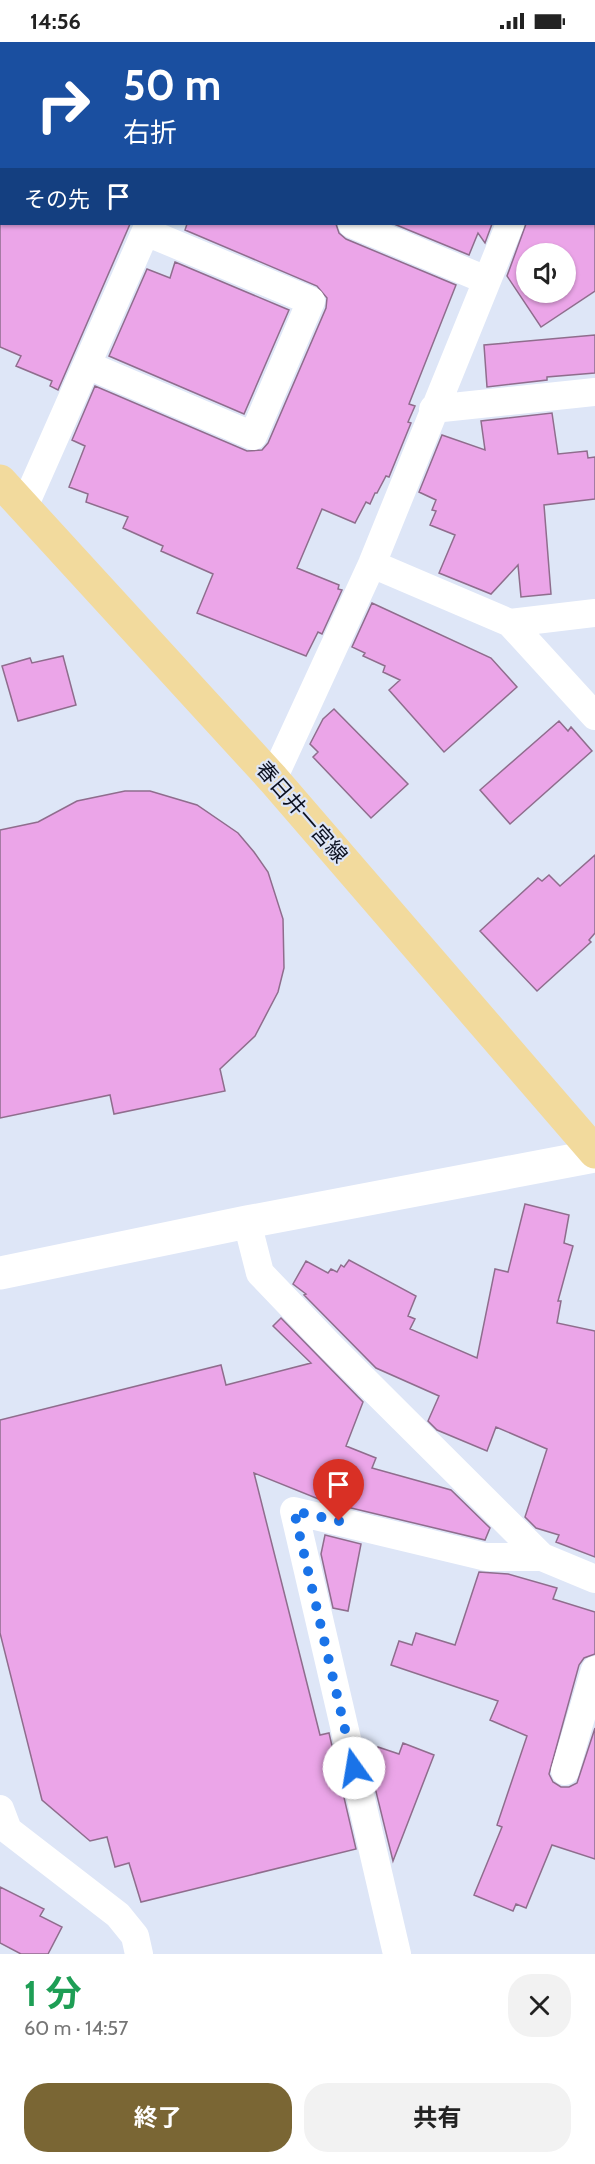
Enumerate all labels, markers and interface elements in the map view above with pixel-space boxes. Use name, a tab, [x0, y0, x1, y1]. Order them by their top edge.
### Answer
text: 14:56	[30, 8, 81, 35]
text: 50 m	[123, 59, 221, 111]
icon: right	[24, 66, 102, 144]
text: 右折	[123, 116, 177, 149]
icon: arrive	[102, 180, 135, 213]
text: その先	[24, 186, 90, 213]
map controls	[516, 243, 576, 303]
button: sound	[516, 243, 576, 303]
street label: 春日井一宮線	[251, 756, 353, 868]
pin	[313, 1459, 364, 1521]
icon: arrive	[322, 1468, 355, 1501]
position arrow	[322, 1736, 386, 1800]
text: 1 分	[24, 1971, 81, 2015]
button: close	[508, 1974, 571, 2037]
text: 60 m · 14:57	[24, 2016, 128, 2040]
button: 終了	[24, 2083, 292, 2152]
button: 共有	[304, 2083, 571, 2152]

